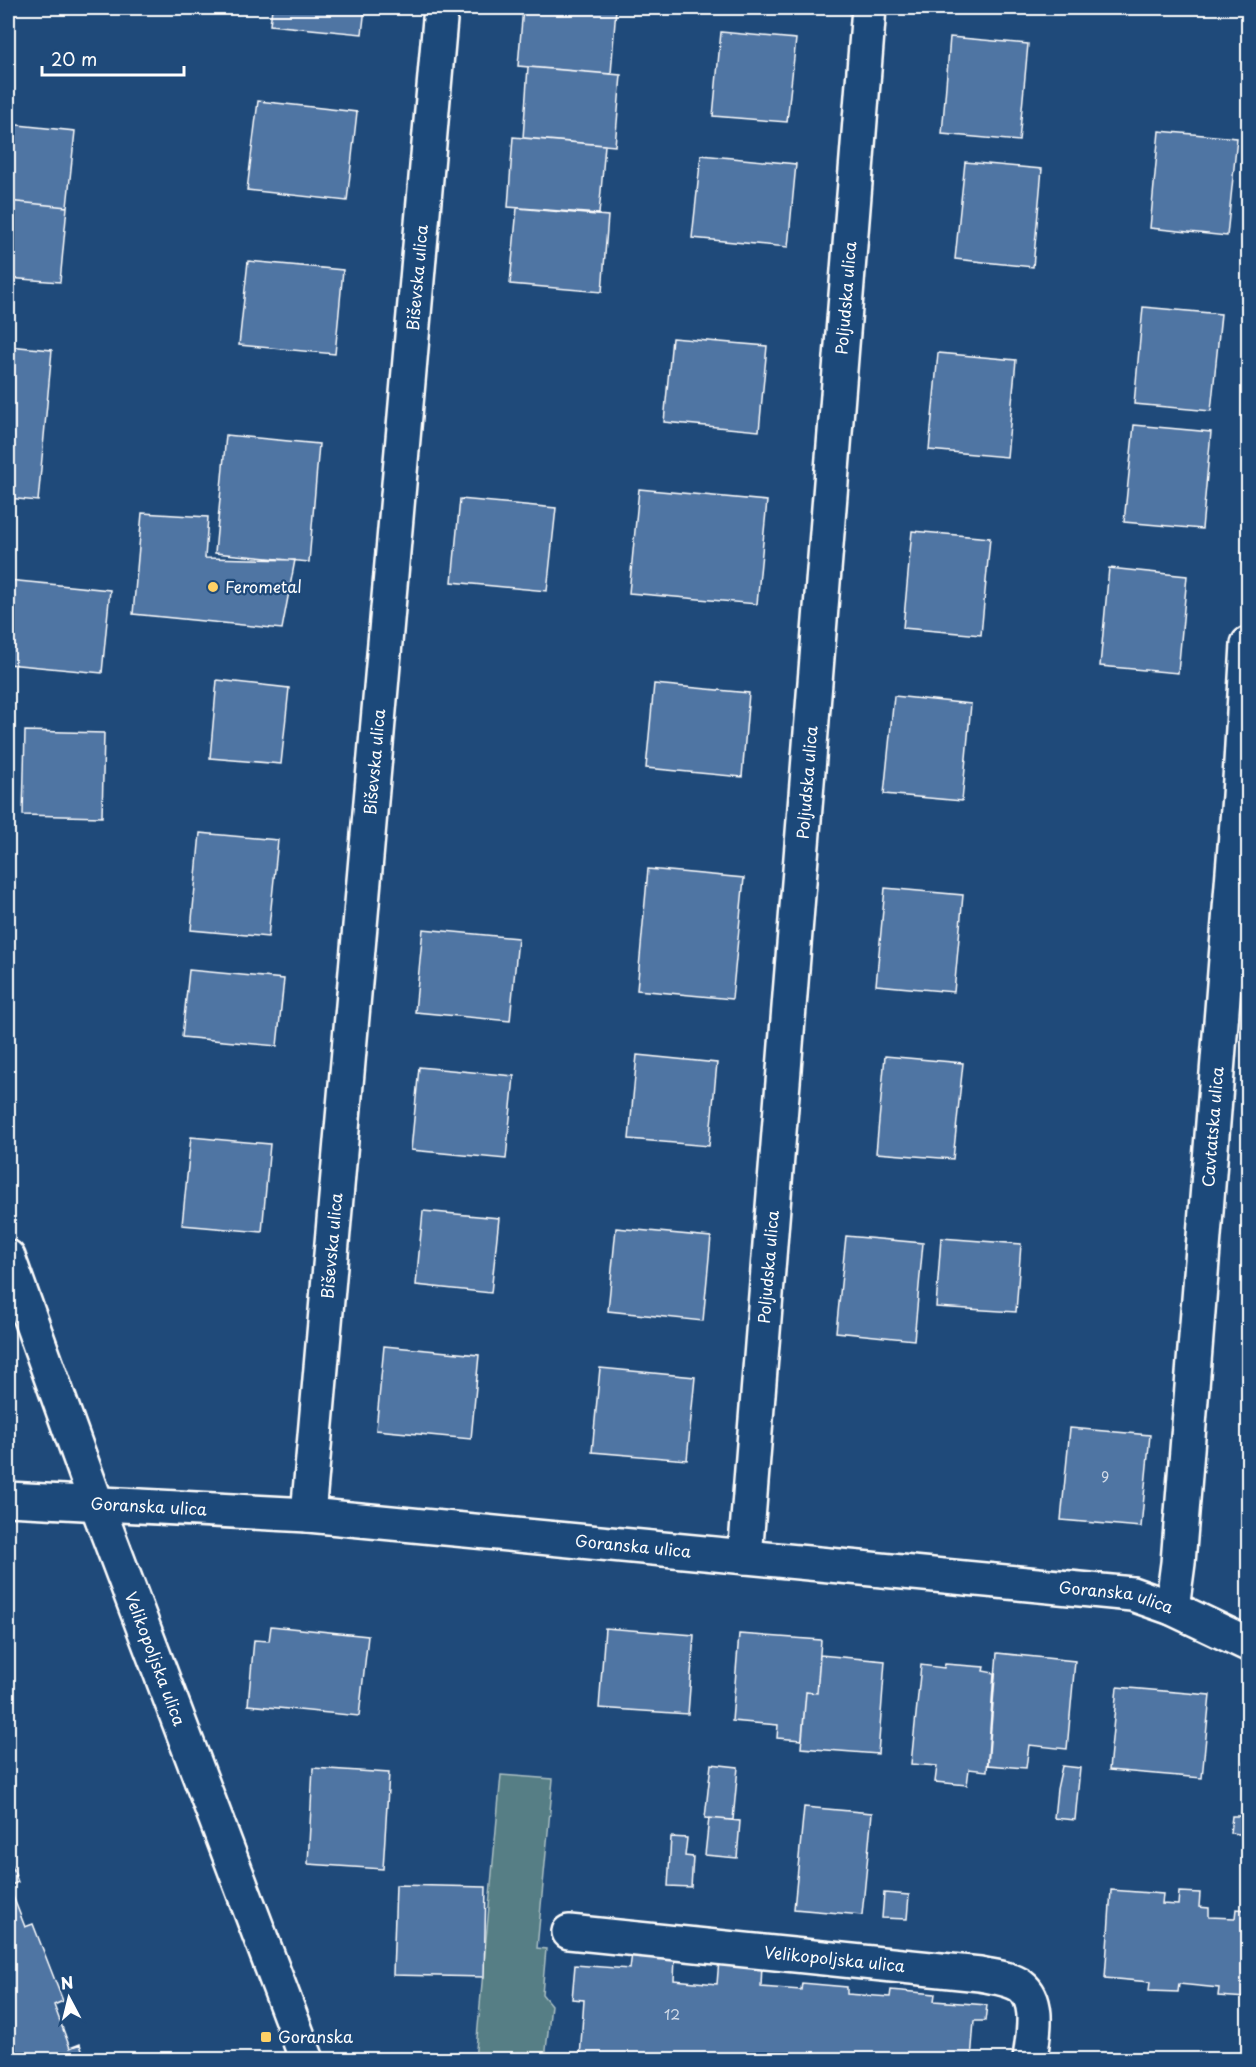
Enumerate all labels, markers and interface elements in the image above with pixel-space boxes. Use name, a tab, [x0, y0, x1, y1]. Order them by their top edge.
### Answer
scale bar	[42, 39, 184, 77]
text: 20 m	[51, 45, 97, 72]
street label: Biševska ulica	[400, 224, 433, 332]
street label: Poljudska ulica	[828, 240, 861, 355]
place label: Ferometal	[225, 574, 302, 598]
marker: Ferometal	[206, 580, 220, 594]
street label: Biševska ulica	[357, 708, 390, 816]
street label: Poljudska ulica	[790, 725, 822, 840]
street label: Cavtatska ulica	[1195, 1066, 1228, 1188]
street label: Biševska ulica	[314, 1192, 347, 1300]
street label: Poljudska ulica	[751, 1209, 784, 1324]
house number: 9	[1101, 1466, 1109, 1487]
street label: Goranska ulica	[90, 1490, 208, 1521]
street label: Goranska ulica	[574, 1528, 692, 1563]
street label: Goranska ulica	[1058, 1574, 1177, 1619]
street label: Velikopoljska ulica	[120, 1588, 192, 1729]
street label: Velikopoljska ulica	[763, 1939, 906, 1977]
north arrow	[39, 1968, 99, 2028]
text: N	[59, 1969, 75, 1995]
house number: 12	[664, 2004, 680, 2025]
place label: Goranska	[278, 2024, 353, 2048]
marker: Goranska	[259, 2030, 273, 2044]

